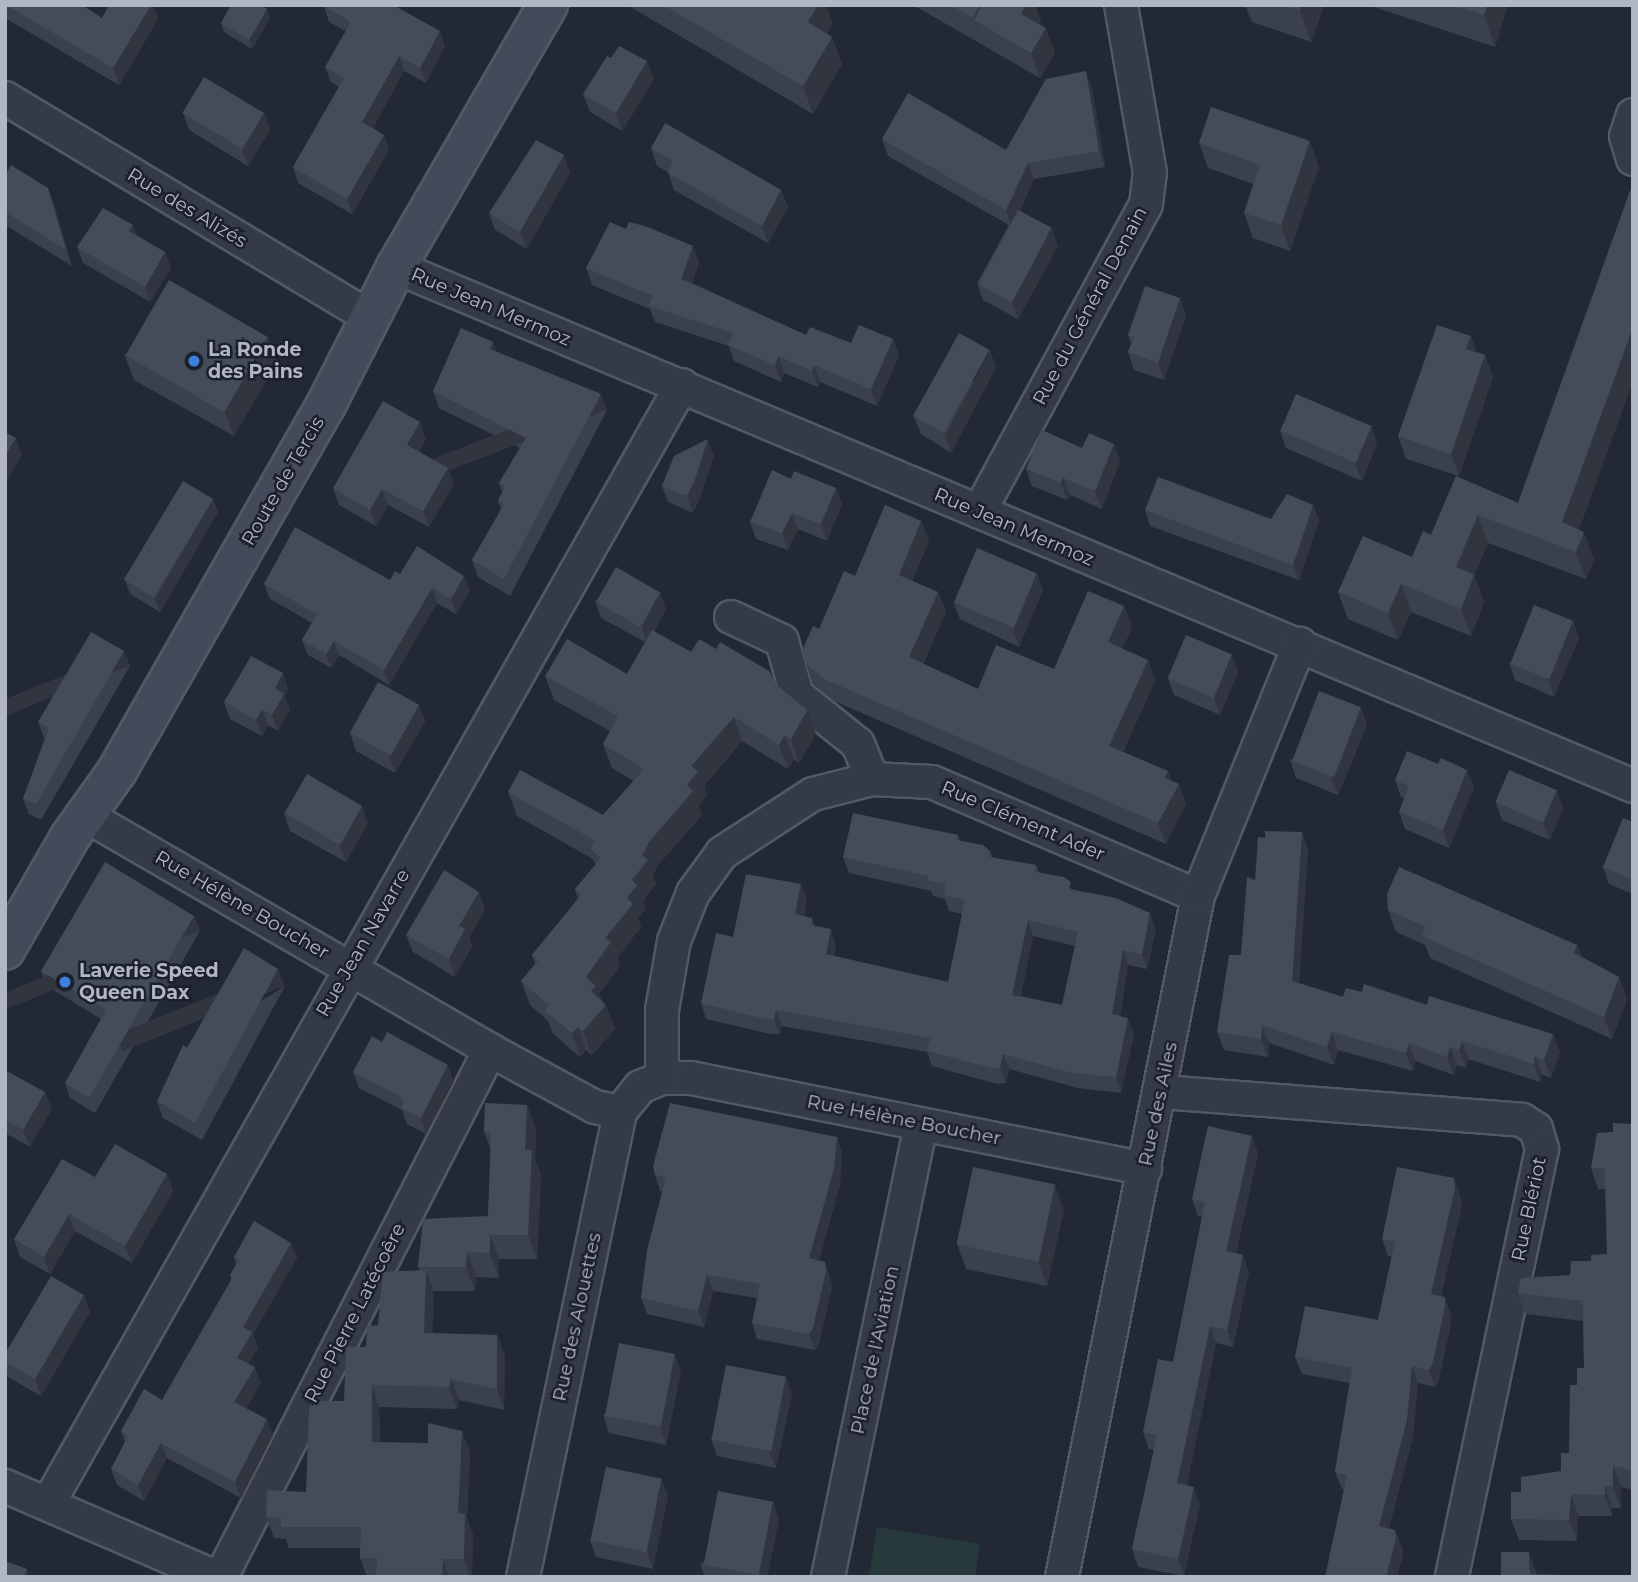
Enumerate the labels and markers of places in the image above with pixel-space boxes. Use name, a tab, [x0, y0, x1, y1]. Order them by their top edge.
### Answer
place label: La Ronde des Pains	[208, 339, 303, 383]
marker: La Ronde des Pains	[186, 353, 202, 369]
place label: Laverie Speed Queen Dax	[79, 960, 219, 1004]
marker: Laverie Speed Queen Dax	[57, 974, 73, 990]

